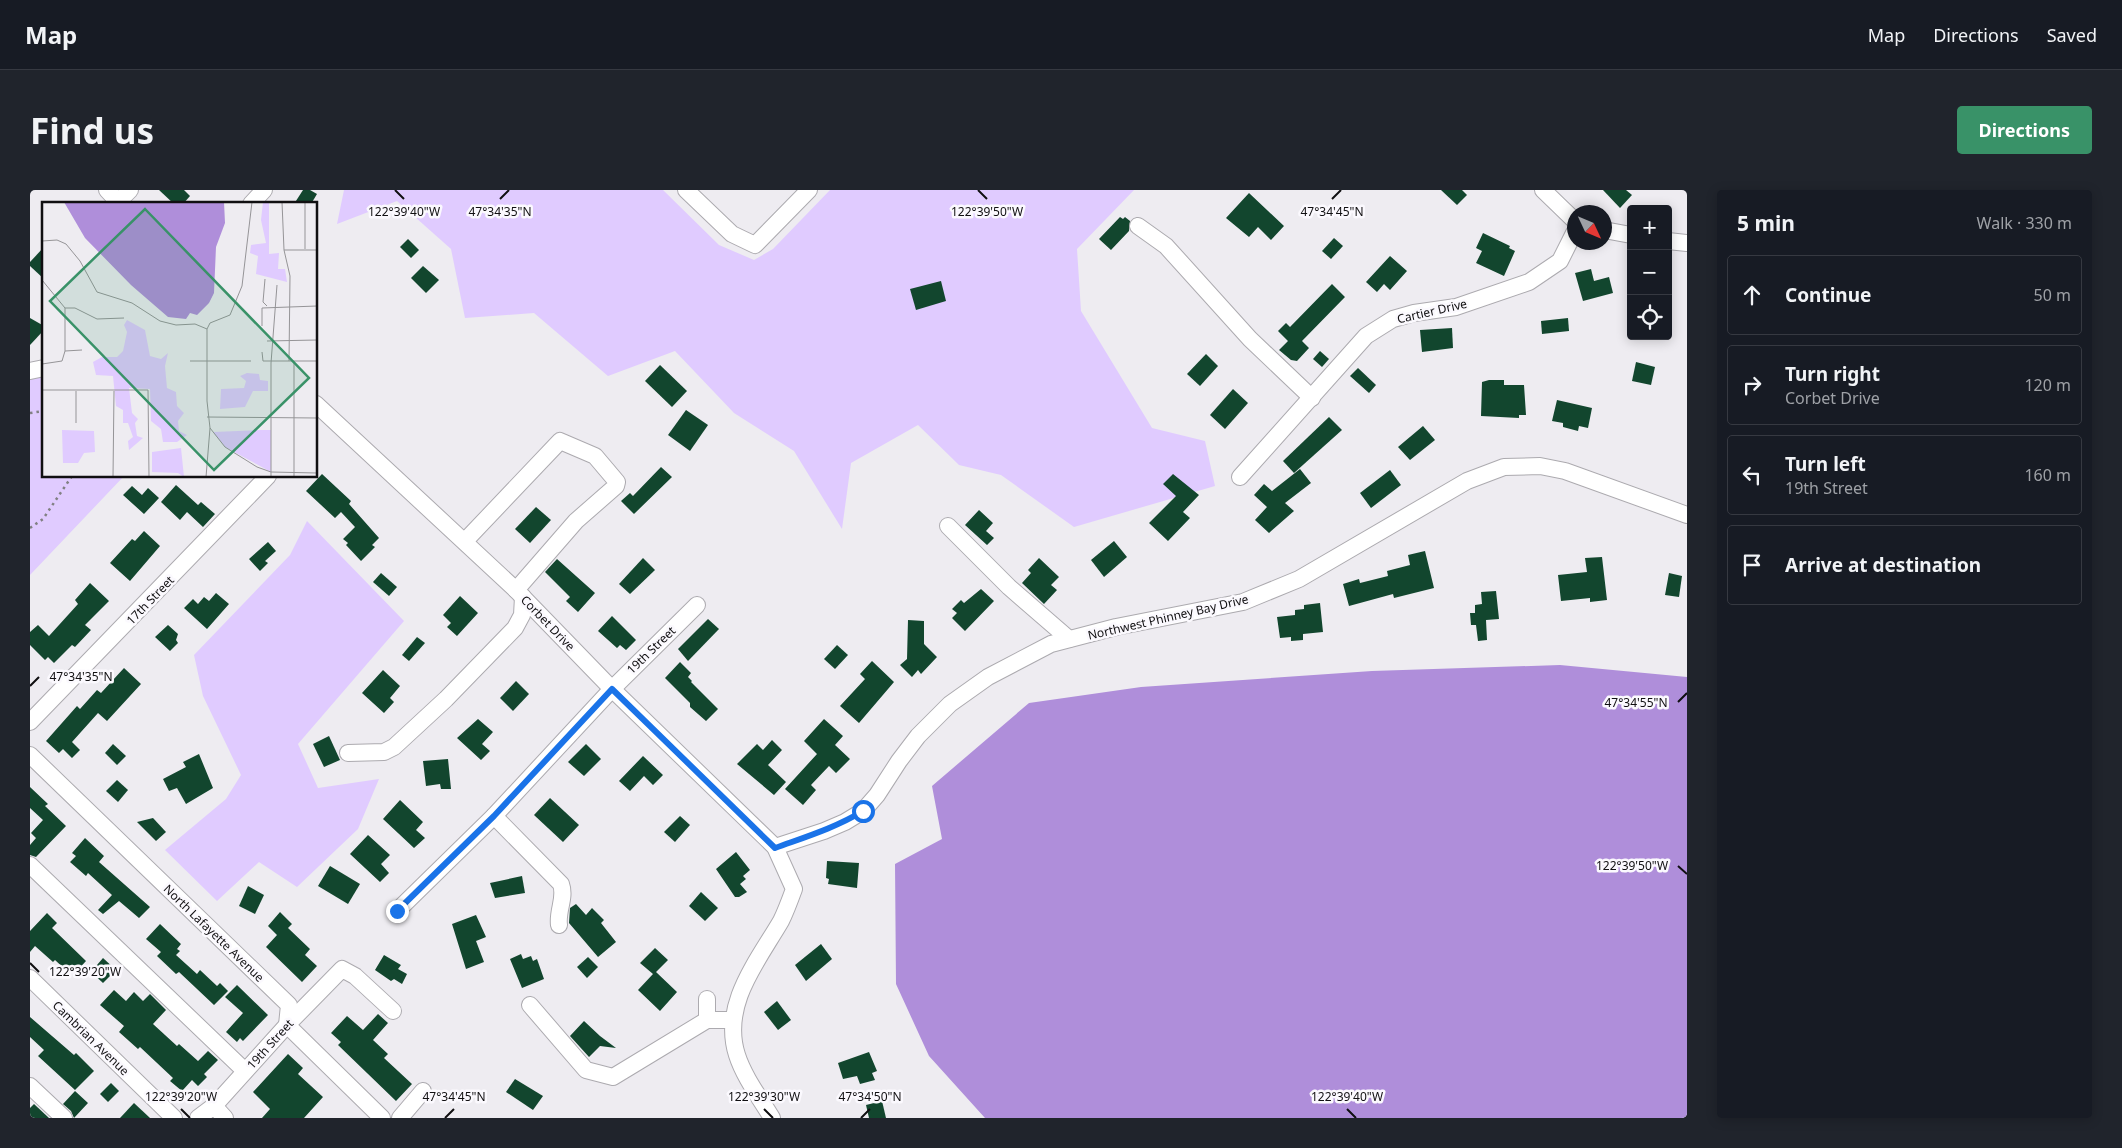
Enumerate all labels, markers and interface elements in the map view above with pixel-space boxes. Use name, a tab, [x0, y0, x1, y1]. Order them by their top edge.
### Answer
text: Map	[25, 18, 77, 51]
text: Map	[1868, 23, 1905, 47]
text: Directions	[1933, 23, 2019, 47]
text: Saved	[2047, 23, 2097, 47]
button: Directions	[1957, 106, 2092, 154]
text: Find us	[30, 107, 154, 154]
inset map	[42, 202, 318, 478]
text: 122°39'40"W	[368, 203, 440, 220]
text: 47°34'35"N	[468, 203, 532, 220]
text: 122°39'50"W	[951, 203, 1023, 220]
text: 47°34'45"N	[1300, 203, 1364, 220]
north arrow	[1567, 205, 1612, 250]
map controls	[1627, 205, 1672, 340]
button: +	[1627, 205, 1672, 250]
text: 5 min	[1737, 209, 1795, 237]
text: Walk · 330 m	[1977, 212, 2072, 234]
button: −	[1627, 250, 1672, 295]
icon: ahead	[1738, 281, 1766, 309]
text: Continue	[1785, 282, 1871, 308]
text: 50 m	[2034, 284, 2071, 306]
street label: Cartier Drive	[1395, 295, 1469, 327]
button: locate	[1627, 295, 1672, 340]
text: Turn right	[1785, 361, 1880, 387]
icon: right	[1738, 371, 1766, 399]
text: 120 m	[2024, 374, 2071, 396]
text: Corbet Drive	[1785, 387, 1880, 409]
text: Turn left	[1785, 451, 1866, 477]
icon: left	[1738, 461, 1766, 489]
text: 160 m	[2024, 464, 2071, 486]
text: 19th Street	[1785, 477, 1868, 499]
icon: arrive	[1738, 551, 1766, 579]
text: Arrive at destination	[1785, 552, 1981, 578]
street label: 17th Street	[122, 571, 178, 628]
street label: Northwest Phinney Bay Drive	[1086, 590, 1250, 644]
street label: Corbet Drive	[517, 592, 579, 655]
street label: 19th Street	[623, 622, 680, 678]
text: 47°34'35"N	[49, 668, 113, 685]
text: 47°34'55"N	[1604, 694, 1668, 711]
route start	[852, 800, 875, 823]
text: 122°39'50"W	[1596, 857, 1668, 874]
street label: North Lafayette Avenue	[160, 880, 268, 986]
route end	[386, 900, 409, 923]
text: 122°39'20"W	[49, 963, 121, 980]
street label: Cambrian Avenue	[49, 997, 133, 1079]
street label: 19th Street	[243, 1015, 298, 1073]
text: 122°39'20"W	[145, 1088, 217, 1105]
text: 47°34'45"N	[422, 1088, 486, 1105]
text: 122°39'30"W	[728, 1088, 800, 1105]
text: 47°34'50"N	[838, 1088, 902, 1105]
text: 122°39'40"W	[1311, 1088, 1383, 1105]

